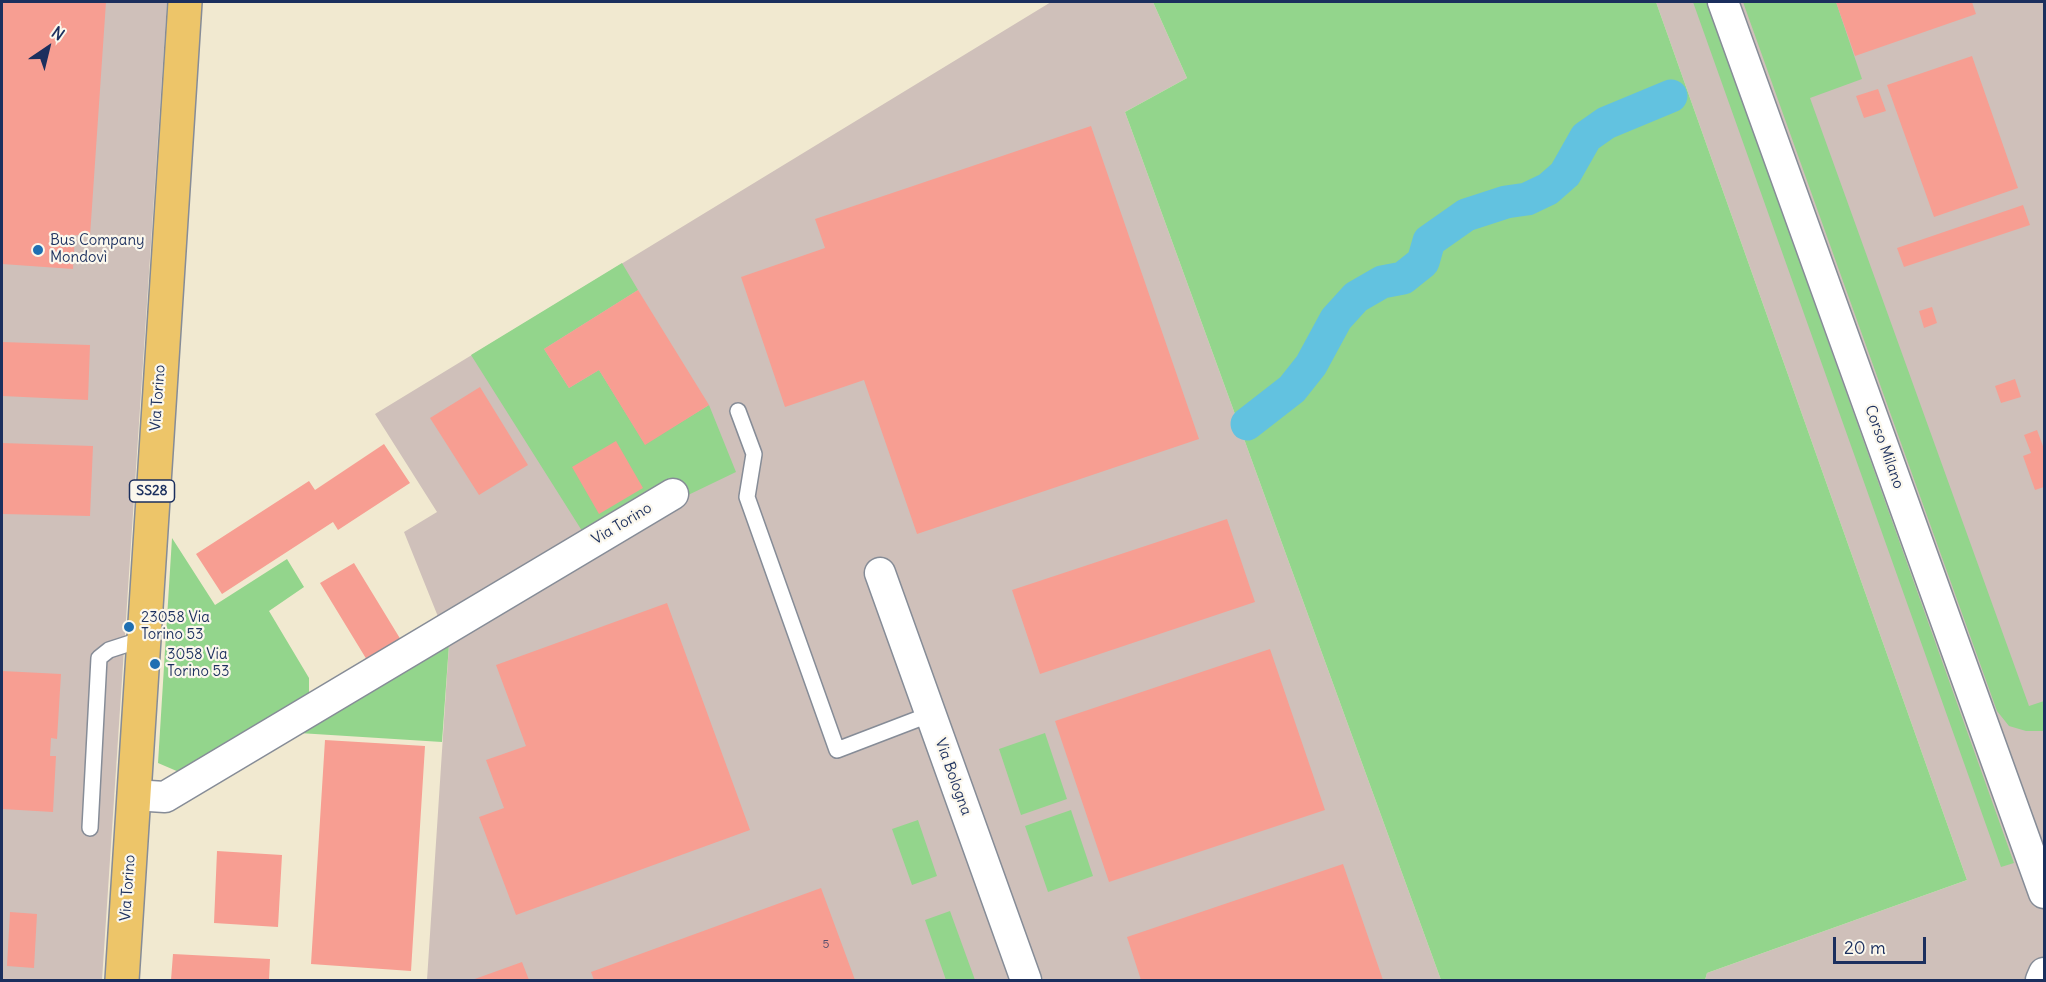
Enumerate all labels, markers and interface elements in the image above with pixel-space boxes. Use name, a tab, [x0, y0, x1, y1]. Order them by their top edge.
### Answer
north arrow	[18, 18, 78, 78]
text: N	[48, 22, 69, 45]
place label: Bus Company Mondovì	[50, 232, 145, 267]
marker: Bus Company Mondovì	[31, 243, 45, 257]
street label: Via Torino	[147, 364, 169, 432]
street label: Corso Milano	[1861, 403, 1907, 491]
road number: SS28	[130, 480, 174, 502]
street label: Via Torino	[589, 499, 655, 549]
place label: 23058 Via Torino 53	[141, 609, 210, 644]
marker: 23058 Via Torino 53	[122, 620, 136, 634]
place label: 3058 Via Torino 53	[167, 646, 230, 681]
marker: 3058 Via Torino 53	[148, 657, 162, 671]
street label: Via Bologna	[931, 736, 975, 818]
street label: Via Torino	[117, 854, 139, 922]
scale bar	[1836, 925, 1929, 963]
text: 20 m	[1844, 936, 1886, 959]
house number: 5	[823, 938, 829, 952]

